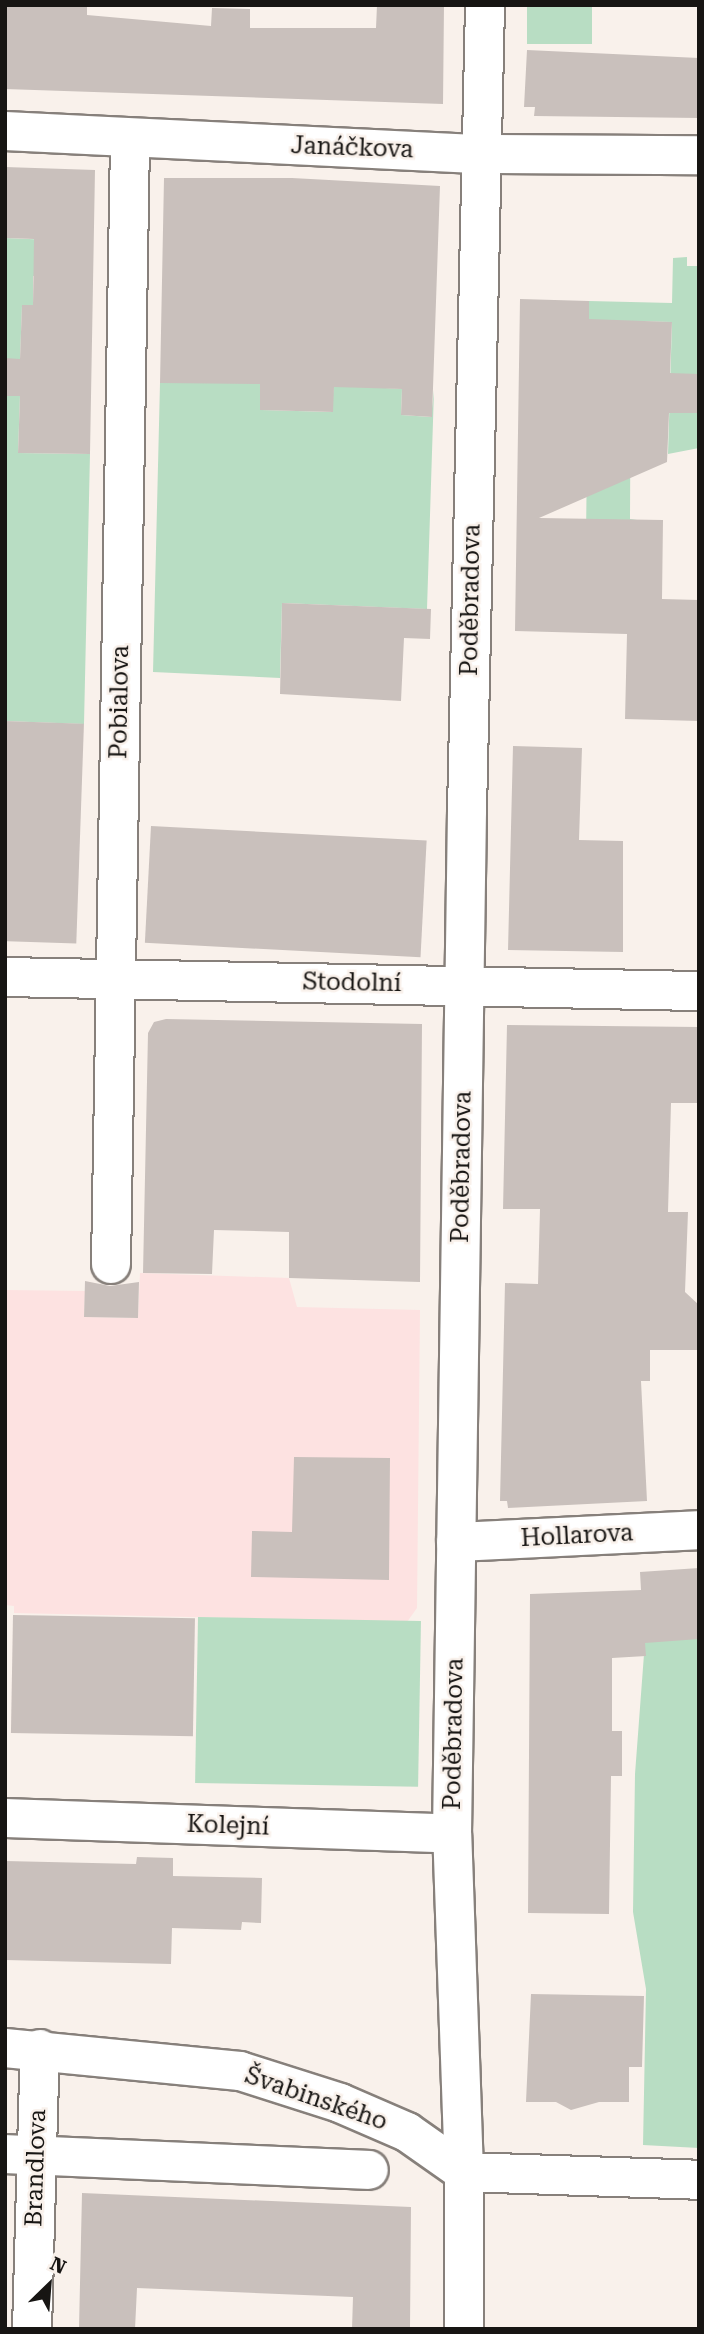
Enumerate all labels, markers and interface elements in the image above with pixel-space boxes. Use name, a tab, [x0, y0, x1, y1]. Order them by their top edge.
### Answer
street label: Janáčkova	[290, 131, 414, 165]
street label: Poděbradova	[455, 524, 487, 676]
street label: Pobialova	[105, 645, 135, 759]
street label: Stodolní	[302, 968, 402, 998]
street label: Poděbradova	[446, 1091, 478, 1243]
street label: Hollarova	[520, 1519, 634, 1553]
street label: Poděbradova	[438, 1658, 470, 1810]
street label: Kolejní	[186, 1810, 270, 1842]
street label: Švabinského	[241, 2061, 391, 2137]
street label: Brandlova	[20, 2109, 52, 2227]
north arrow	[14, 2250, 84, 2320]
text: N	[47, 2252, 70, 2279]

